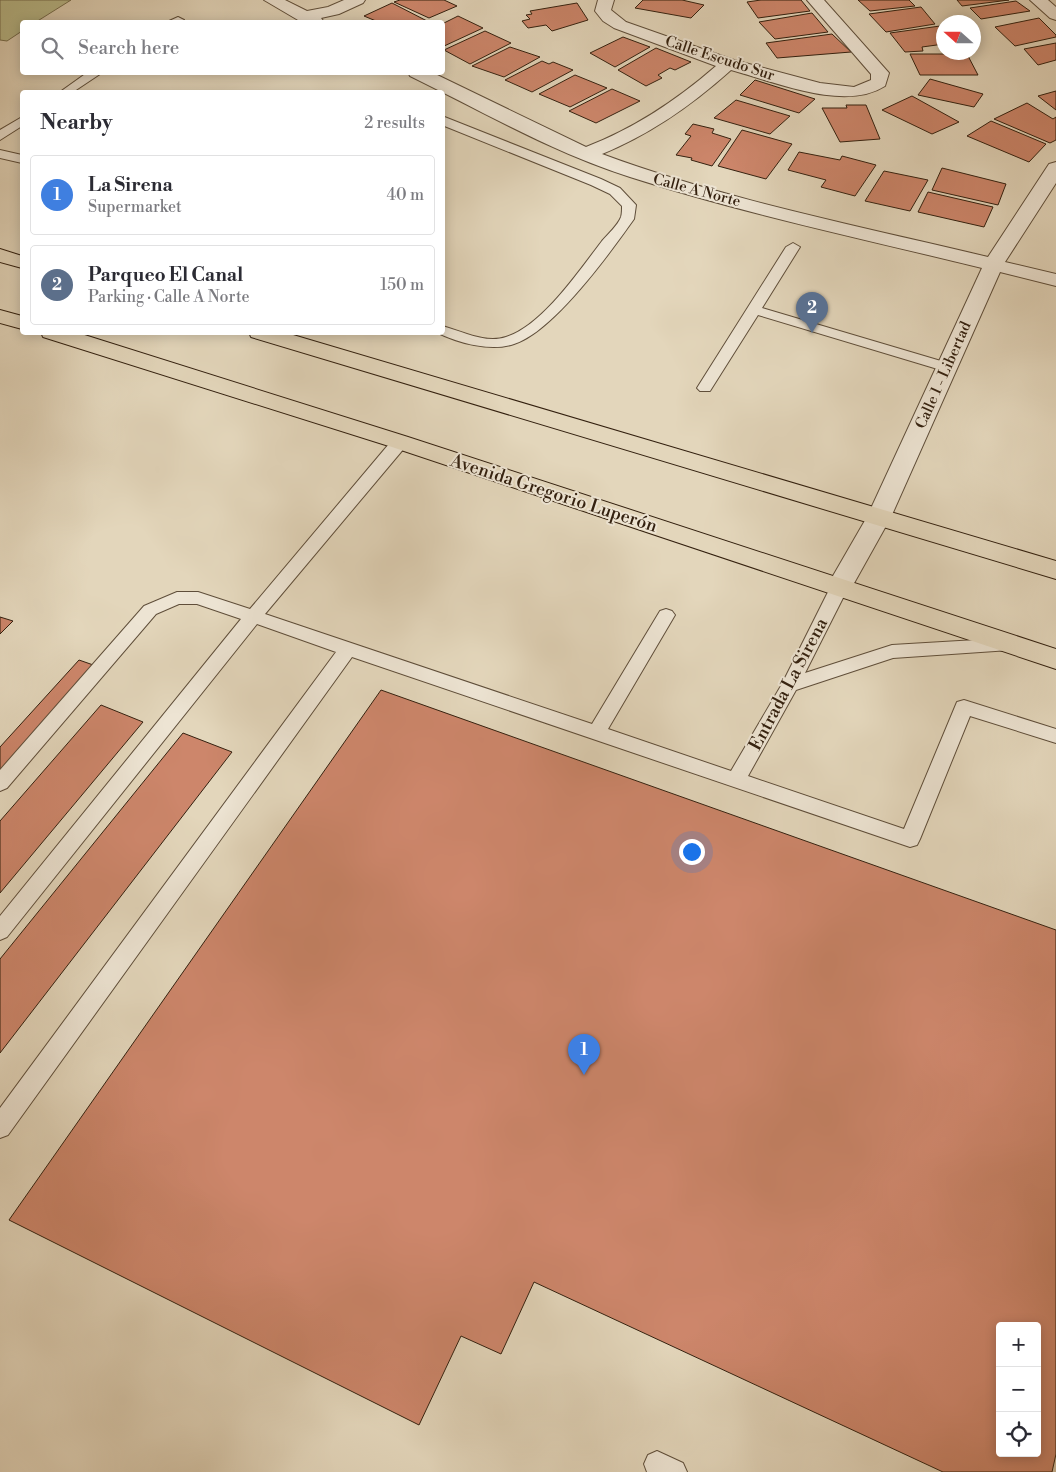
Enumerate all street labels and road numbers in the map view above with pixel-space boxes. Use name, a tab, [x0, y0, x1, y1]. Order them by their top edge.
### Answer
street label: Calle Escudo Sur	[663, 32, 778, 85]
street label: Calle A Norte	[651, 170, 743, 211]
street label: Calle 1 - Libertad	[911, 318, 976, 432]
street label: Avenida Gregorio Luperón	[446, 449, 661, 538]
street label: Entrada La Sirena	[744, 613, 834, 755]

